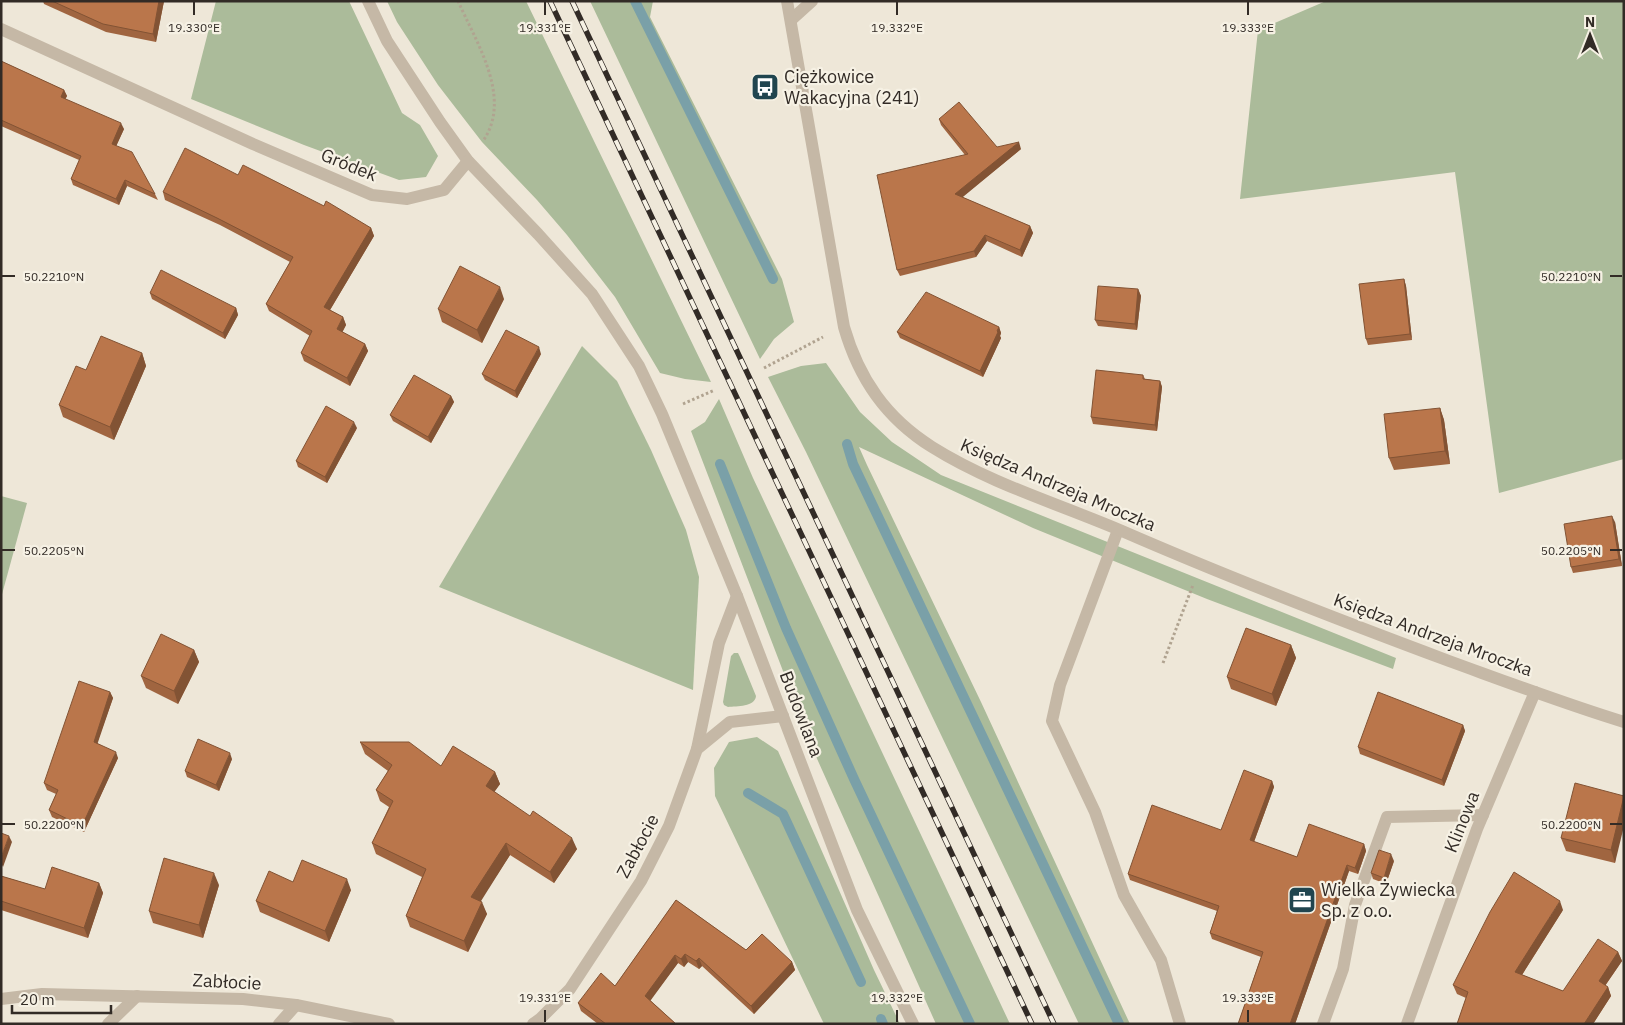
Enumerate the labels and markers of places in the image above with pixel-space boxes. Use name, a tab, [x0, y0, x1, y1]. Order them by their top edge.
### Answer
place label: Ciężkowice Wakacyjna (241)	[784, 65, 920, 109]
bus stop icon: Ciężkowice Wakacyjna (241)	[750, 72, 780, 102]
place label: Wielka Żywiecka Sp. z o.o.	[1321, 878, 1456, 922]
office icon: Wielka Żywiecka Sp. z o.o.	[1287, 885, 1317, 915]

